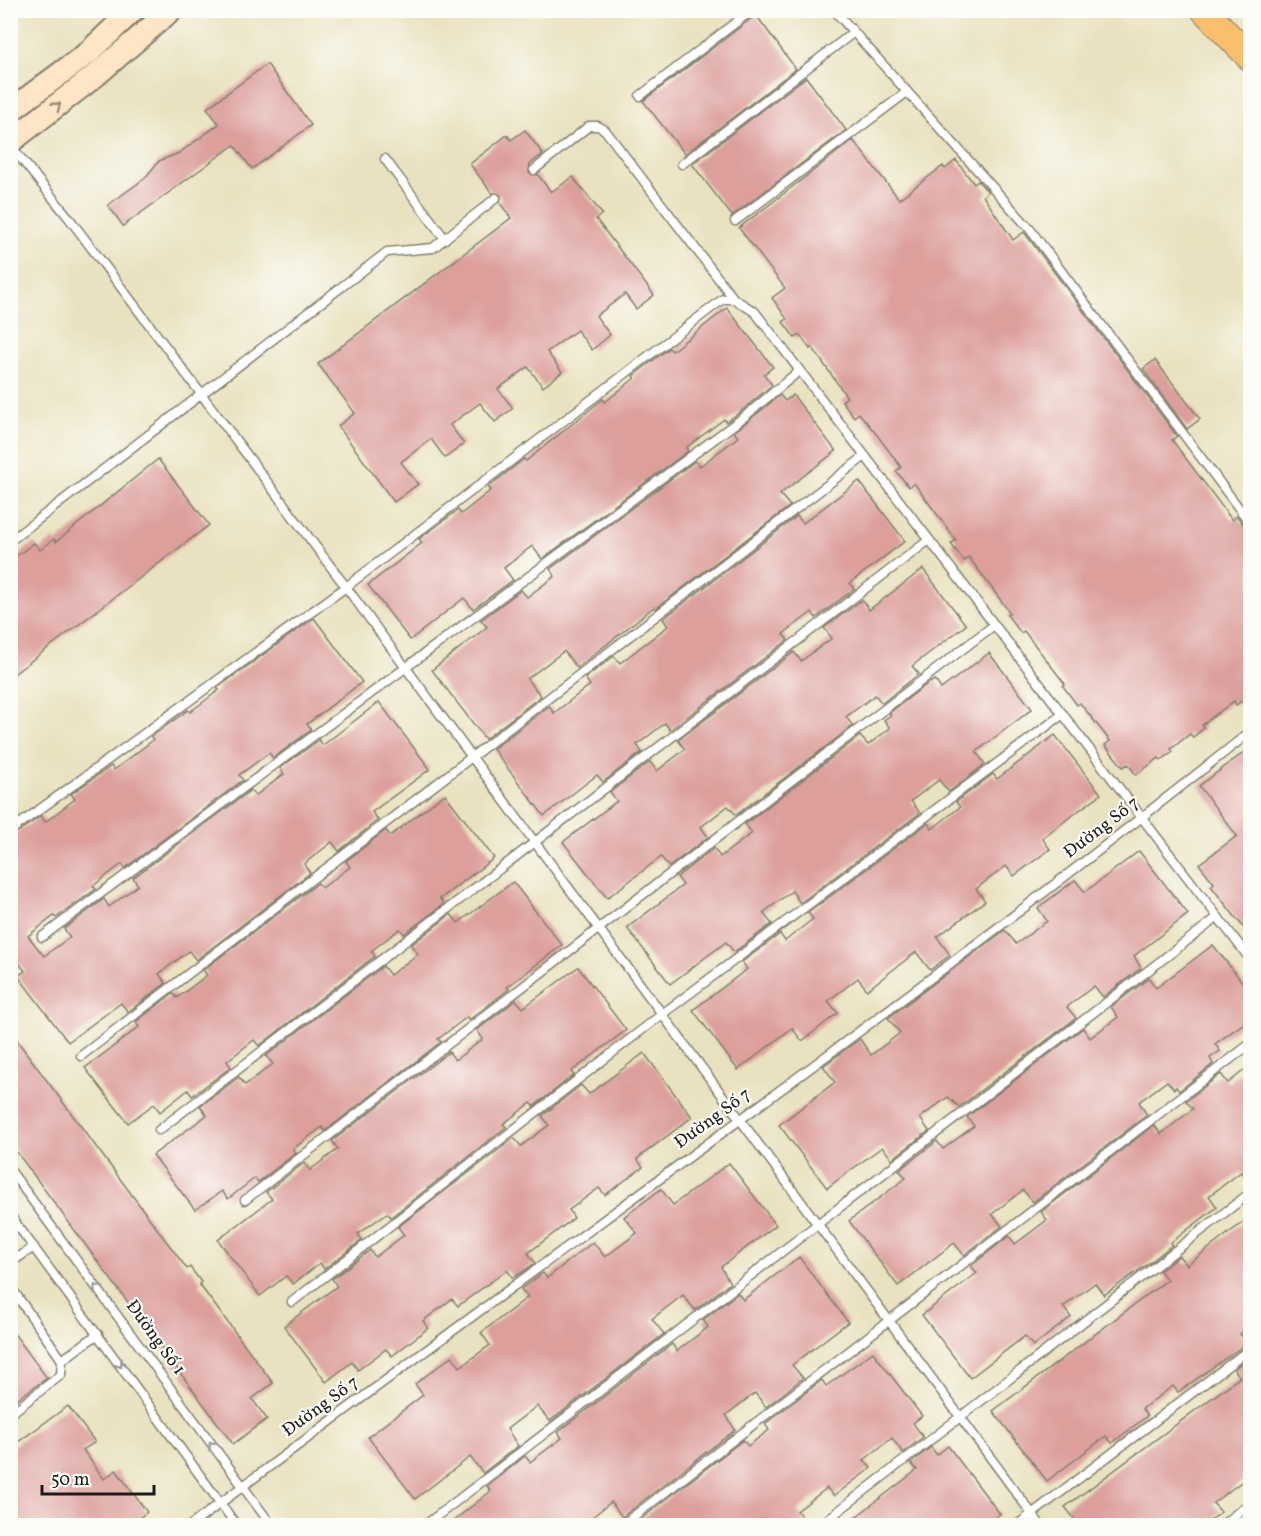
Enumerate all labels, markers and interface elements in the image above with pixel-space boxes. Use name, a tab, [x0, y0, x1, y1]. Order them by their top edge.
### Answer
one-way arrow	[50, 102, 61, 113]
street label: Đường Số 7	[1059, 791, 1145, 865]
street label: Đường Số 7	[670, 1083, 756, 1155]
one-way arrow	[93, 1283, 104, 1294]
street label: Đường Số 1	[119, 1295, 191, 1381]
one-way arrow	[112, 1357, 123, 1368]
street label: Đường Số 7	[278, 1371, 364, 1443]
one-way arrow	[209, 1440, 220, 1451]
scale bar	[42, 1458, 154, 1496]
text: 50 m	[51, 1468, 90, 1493]

